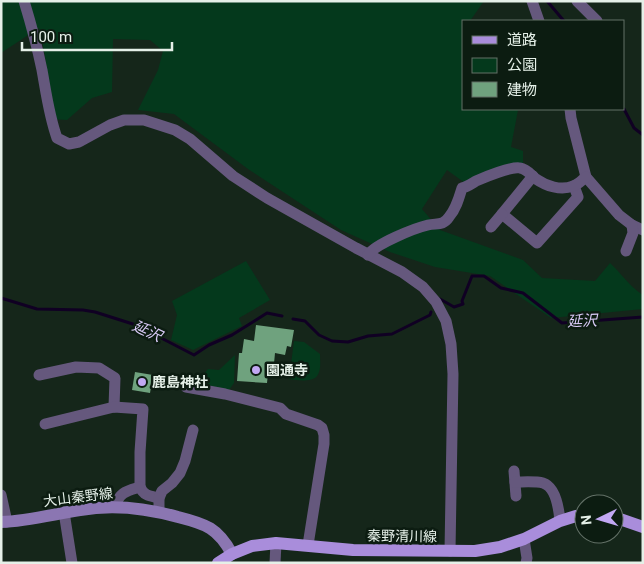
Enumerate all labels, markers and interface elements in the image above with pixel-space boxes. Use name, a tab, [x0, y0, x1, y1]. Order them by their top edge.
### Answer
scale bar	[22, 20, 172, 52]
legend	[462, 20, 624, 110]
text: 100 m	[30, 28, 72, 46]
text: 道路	[507, 31, 537, 49]
text: 公園	[507, 56, 537, 74]
text: 建物	[507, 81, 537, 99]
water label: 延沢	[567, 311, 599, 331]
water label: 延沢	[130, 317, 166, 346]
place label: 園通寺	[266, 362, 308, 378]
marker: 園通寺	[250, 364, 262, 376]
place label: 鹿島神社	[152, 374, 208, 390]
marker: 鹿島神社	[136, 376, 148, 388]
street label: 大山秦野線	[42, 485, 114, 509]
north arrow	[574, 494, 624, 544]
text: N	[578, 515, 594, 526]
street label: 秦野清川線	[367, 527, 437, 545]

